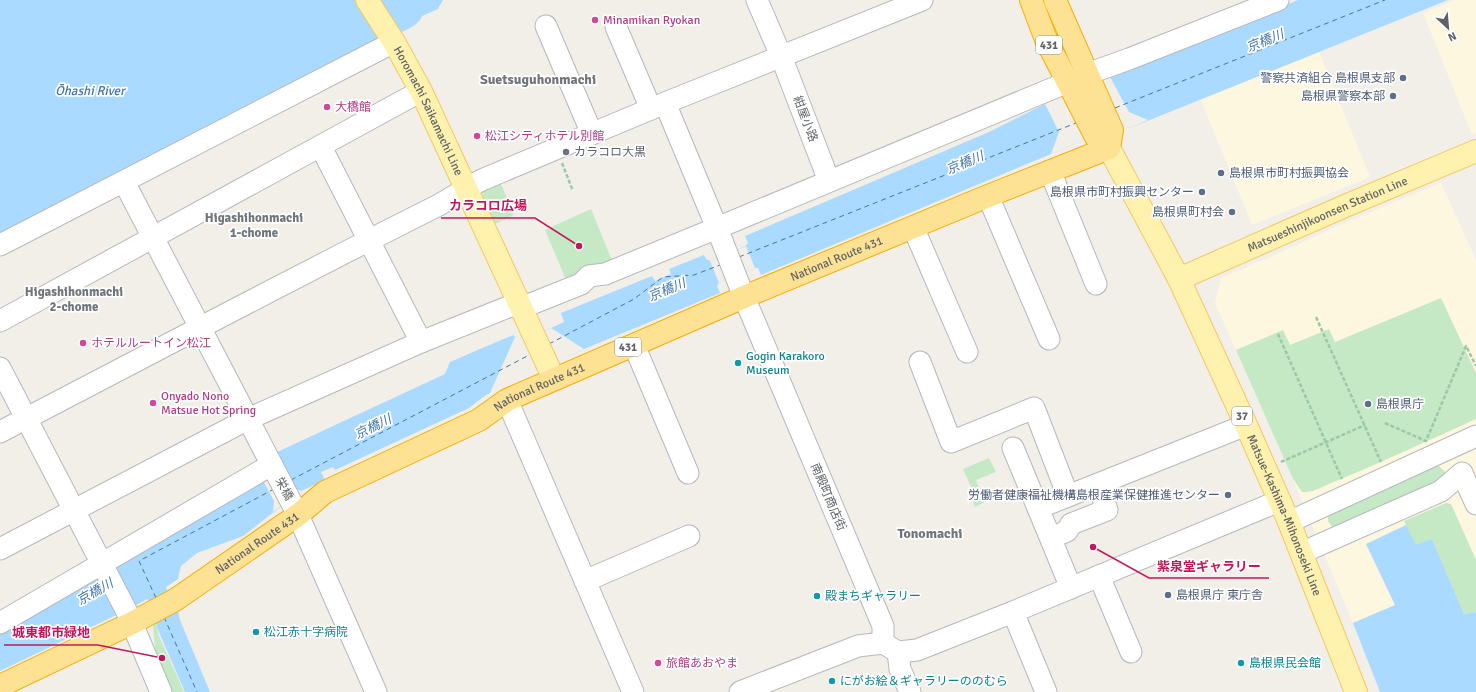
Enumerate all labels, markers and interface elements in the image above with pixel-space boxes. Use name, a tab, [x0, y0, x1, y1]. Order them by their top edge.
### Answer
north arrow	[1428, 8, 1468, 48]
place label: Minamikan Ryokan	[603, 13, 700, 28]
marker: Minamikan Ryokan	[590, 15, 600, 25]
water label: 京橋川	[1244, 26, 1288, 56]
text: N	[1446, 29, 1458, 44]
road number: 431	[1036, 36, 1062, 54]
street label: Horomachi Saikamachi Line	[390, 44, 467, 178]
district label: Suetsuguhonmachi	[480, 71, 596, 88]
place label: 警察共済組合 島根県支部	[1260, 71, 1395, 86]
marker: 警察共済組合 島根県支部	[1398, 73, 1408, 83]
water label: Ōhashi River	[55, 83, 127, 99]
place label: 島根県警察本部	[1301, 89, 1385, 104]
marker: 島根県警察本部	[1388, 91, 1398, 101]
street label: 紺屋小路	[789, 94, 821, 144]
place label: 大橋館	[335, 100, 371, 115]
marker: 大橋館	[322, 102, 332, 112]
place label: 松江シティホテル別館	[485, 129, 604, 144]
marker: 松江シティホテル別館	[472, 131, 482, 141]
place label: カラコロ大黒	[574, 145, 646, 160]
marker: カラコロ大黒	[561, 147, 571, 157]
water label: 京橋川	[944, 147, 988, 178]
place label: 島根県市町村振興協会	[1229, 166, 1349, 181]
marker: 島根県市町村振興協会	[1216, 168, 1226, 178]
street label: Matsueshinjikoonsen Station Line	[1245, 173, 1410, 255]
place label: 島根県市町村振興センター	[1050, 185, 1194, 200]
marker: 島根県市町村振興センター	[1197, 187, 1207, 197]
callout: カラコロ広場	[441, 193, 535, 218]
text: カラコロ広場	[449, 198, 527, 214]
place label: 島根県町村会	[1152, 205, 1224, 220]
marker: 島根県町村会	[1227, 207, 1237, 217]
district label: Higashihonmachi 1-chome	[205, 210, 303, 241]
street label: National Route 431	[788, 233, 885, 285]
water label: 京橋川	[646, 274, 690, 305]
district label: Higashihonmachi 2-chome	[25, 284, 123, 315]
place label: ホテルルートイン松江	[91, 336, 211, 351]
marker: ホテルルートイン松江	[78, 338, 88, 348]
road number: 431	[615, 338, 641, 356]
place label: Gogin Karakoro Museum	[746, 349, 825, 378]
marker: Gogin Karakoro Museum	[733, 358, 743, 368]
street label: National Route 431	[491, 360, 587, 415]
place label: Onyado Nono Matsue Hot Spring	[161, 389, 256, 418]
place label: 島根県庁	[1376, 397, 1424, 412]
marker: Onyado Nono Matsue Hot Spring	[148, 398, 158, 408]
marker: 島根県庁	[1363, 399, 1373, 409]
road number: 37	[1232, 407, 1252, 425]
water label: 京橋川	[352, 410, 396, 443]
street label: Matsue-Kashima-Mihonoseki Line	[1244, 432, 1325, 598]
street label: 南殿町商店街	[807, 461, 849, 533]
street label: 栄橋	[272, 475, 296, 503]
place label: 労働者健康福祉機構島根産業保健推進センター	[968, 488, 1220, 503]
marker: 労働者健康福祉機構島根産業保健推進センター	[1223, 490, 1233, 500]
street label: National Route 431	[212, 509, 302, 577]
district label: Tonomachi	[897, 525, 963, 542]
callout: 紫泉堂ギャラリー	[1149, 553, 1269, 578]
text: 紫泉堂ギャラリー	[1157, 559, 1261, 575]
water label: 京橋川	[74, 574, 118, 609]
place label: 島根県庁 東庁舎	[1176, 588, 1263, 603]
place label: 殿まちギャラリー	[825, 589, 921, 604]
marker: 島根県庁 東庁舎	[1163, 590, 1173, 600]
marker: 殿まちギャラリー	[812, 591, 822, 601]
callout: 城東都市緑地	[4, 620, 98, 645]
text: 城東都市緑地	[12, 625, 90, 641]
place label: 松江赤十字病院	[264, 625, 348, 640]
marker: 松江赤十字病院	[251, 627, 261, 637]
place label: 旅館あおやま	[666, 656, 738, 671]
place label: 島根県民会館	[1249, 656, 1321, 671]
marker: 旅館あおやま	[653, 658, 663, 668]
marker: 島根県民会館	[1236, 658, 1246, 668]
place label: にがお絵＆ギャラリーののむら	[840, 674, 1008, 689]
marker: にがお絵＆ギャラリーののむら	[827, 676, 837, 686]

